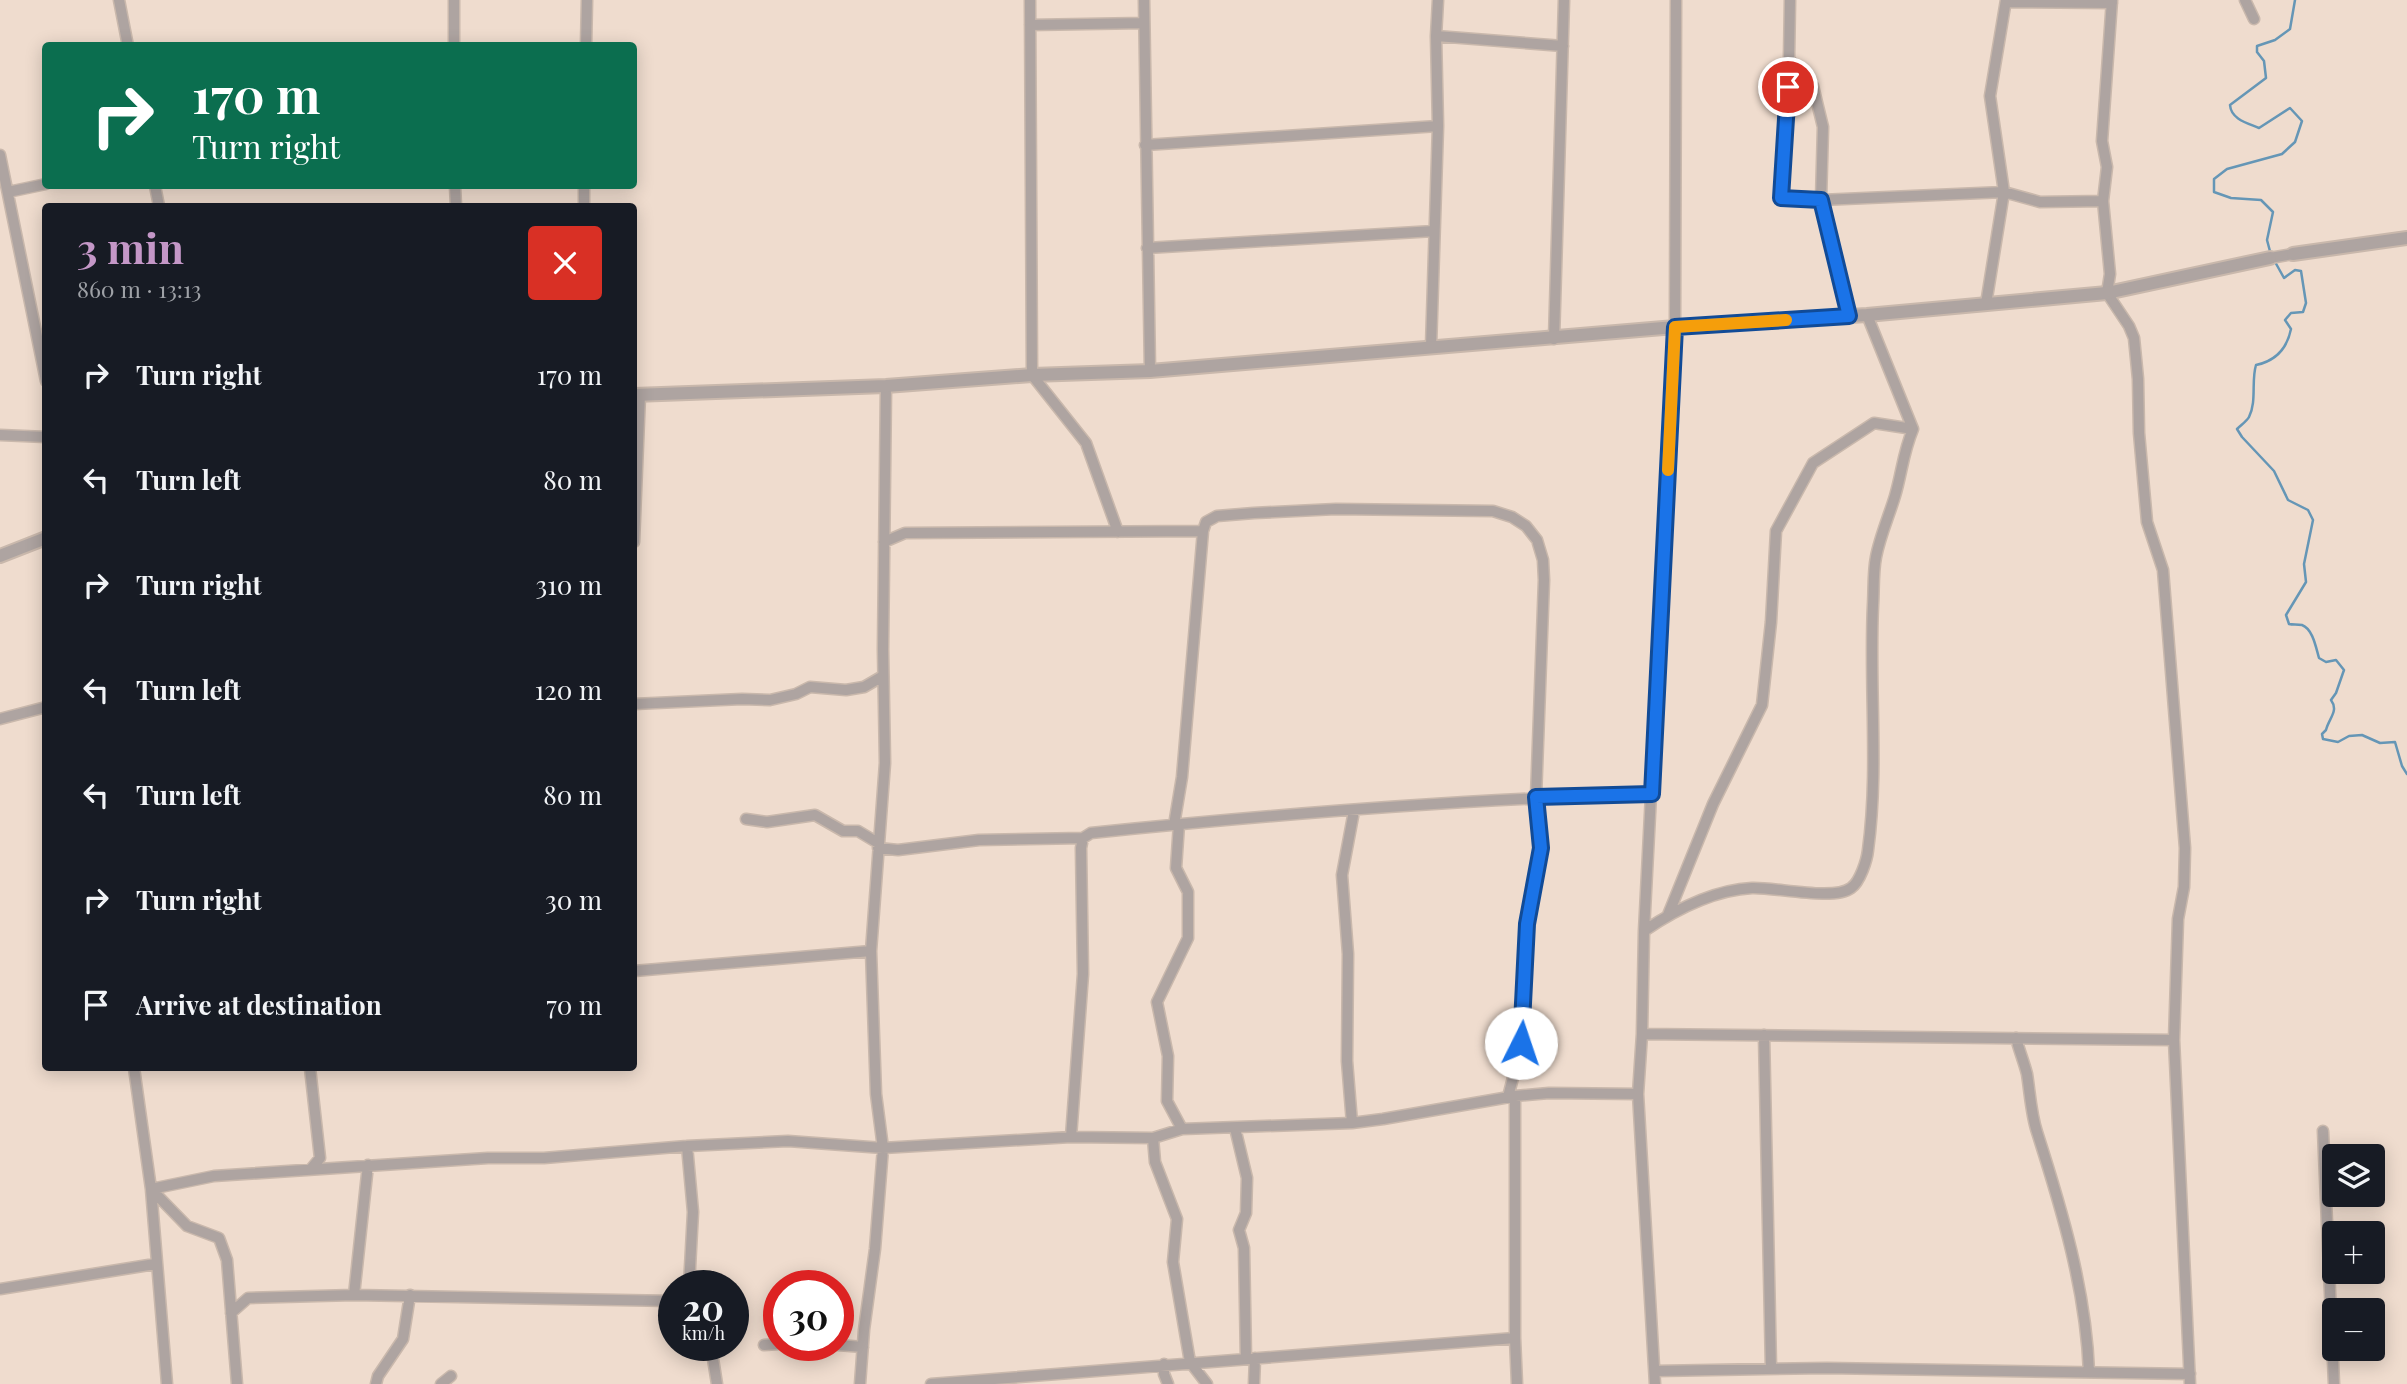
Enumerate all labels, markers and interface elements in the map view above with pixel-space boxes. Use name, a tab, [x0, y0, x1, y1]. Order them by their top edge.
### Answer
pin	[1758, 57, 1818, 117]
text: 170 m	[192, 61, 320, 126]
icon: arrive	[1769, 68, 1807, 106]
icon: right	[77, 70, 168, 161]
text: Turn right	[192, 124, 340, 167]
text: 3 min	[77, 219, 184, 275]
button: close	[528, 226, 602, 300]
text: 860 m · 13:13	[77, 273, 201, 304]
icon: right	[77, 356, 115, 394]
text: Turn right	[136, 357, 262, 392]
text: 170 m	[537, 357, 602, 392]
icon: left	[77, 461, 115, 499]
text: Turn left	[136, 462, 241, 497]
text: 80 m	[543, 462, 602, 497]
icon: right	[77, 566, 115, 604]
text: Turn right	[136, 567, 262, 602]
text: 310 m	[535, 567, 602, 602]
icon: left	[77, 671, 115, 709]
text: Turn left	[136, 672, 241, 707]
text: 120 m	[535, 672, 602, 707]
icon: left	[77, 776, 115, 814]
text: Turn left	[136, 777, 241, 812]
text: 80 m	[543, 777, 602, 812]
icon: right	[77, 881, 115, 919]
text: Turn right	[136, 882, 262, 917]
text: 30 m	[545, 882, 602, 917]
icon: arrive	[77, 986, 115, 1024]
text: Arrive at destination	[136, 987, 382, 1022]
text: 70 m	[546, 987, 602, 1022]
position arrow	[1484, 1006, 1558, 1080]
map controls	[2322, 1144, 2385, 1361]
button: layers	[2322, 1144, 2385, 1207]
button: +	[2322, 1221, 2385, 1284]
speed limit sign: 30	[763, 1270, 854, 1361]
text: 20	[683, 1283, 724, 1330]
button: −	[2322, 1298, 2385, 1361]
text: km/h	[682, 1321, 725, 1345]

